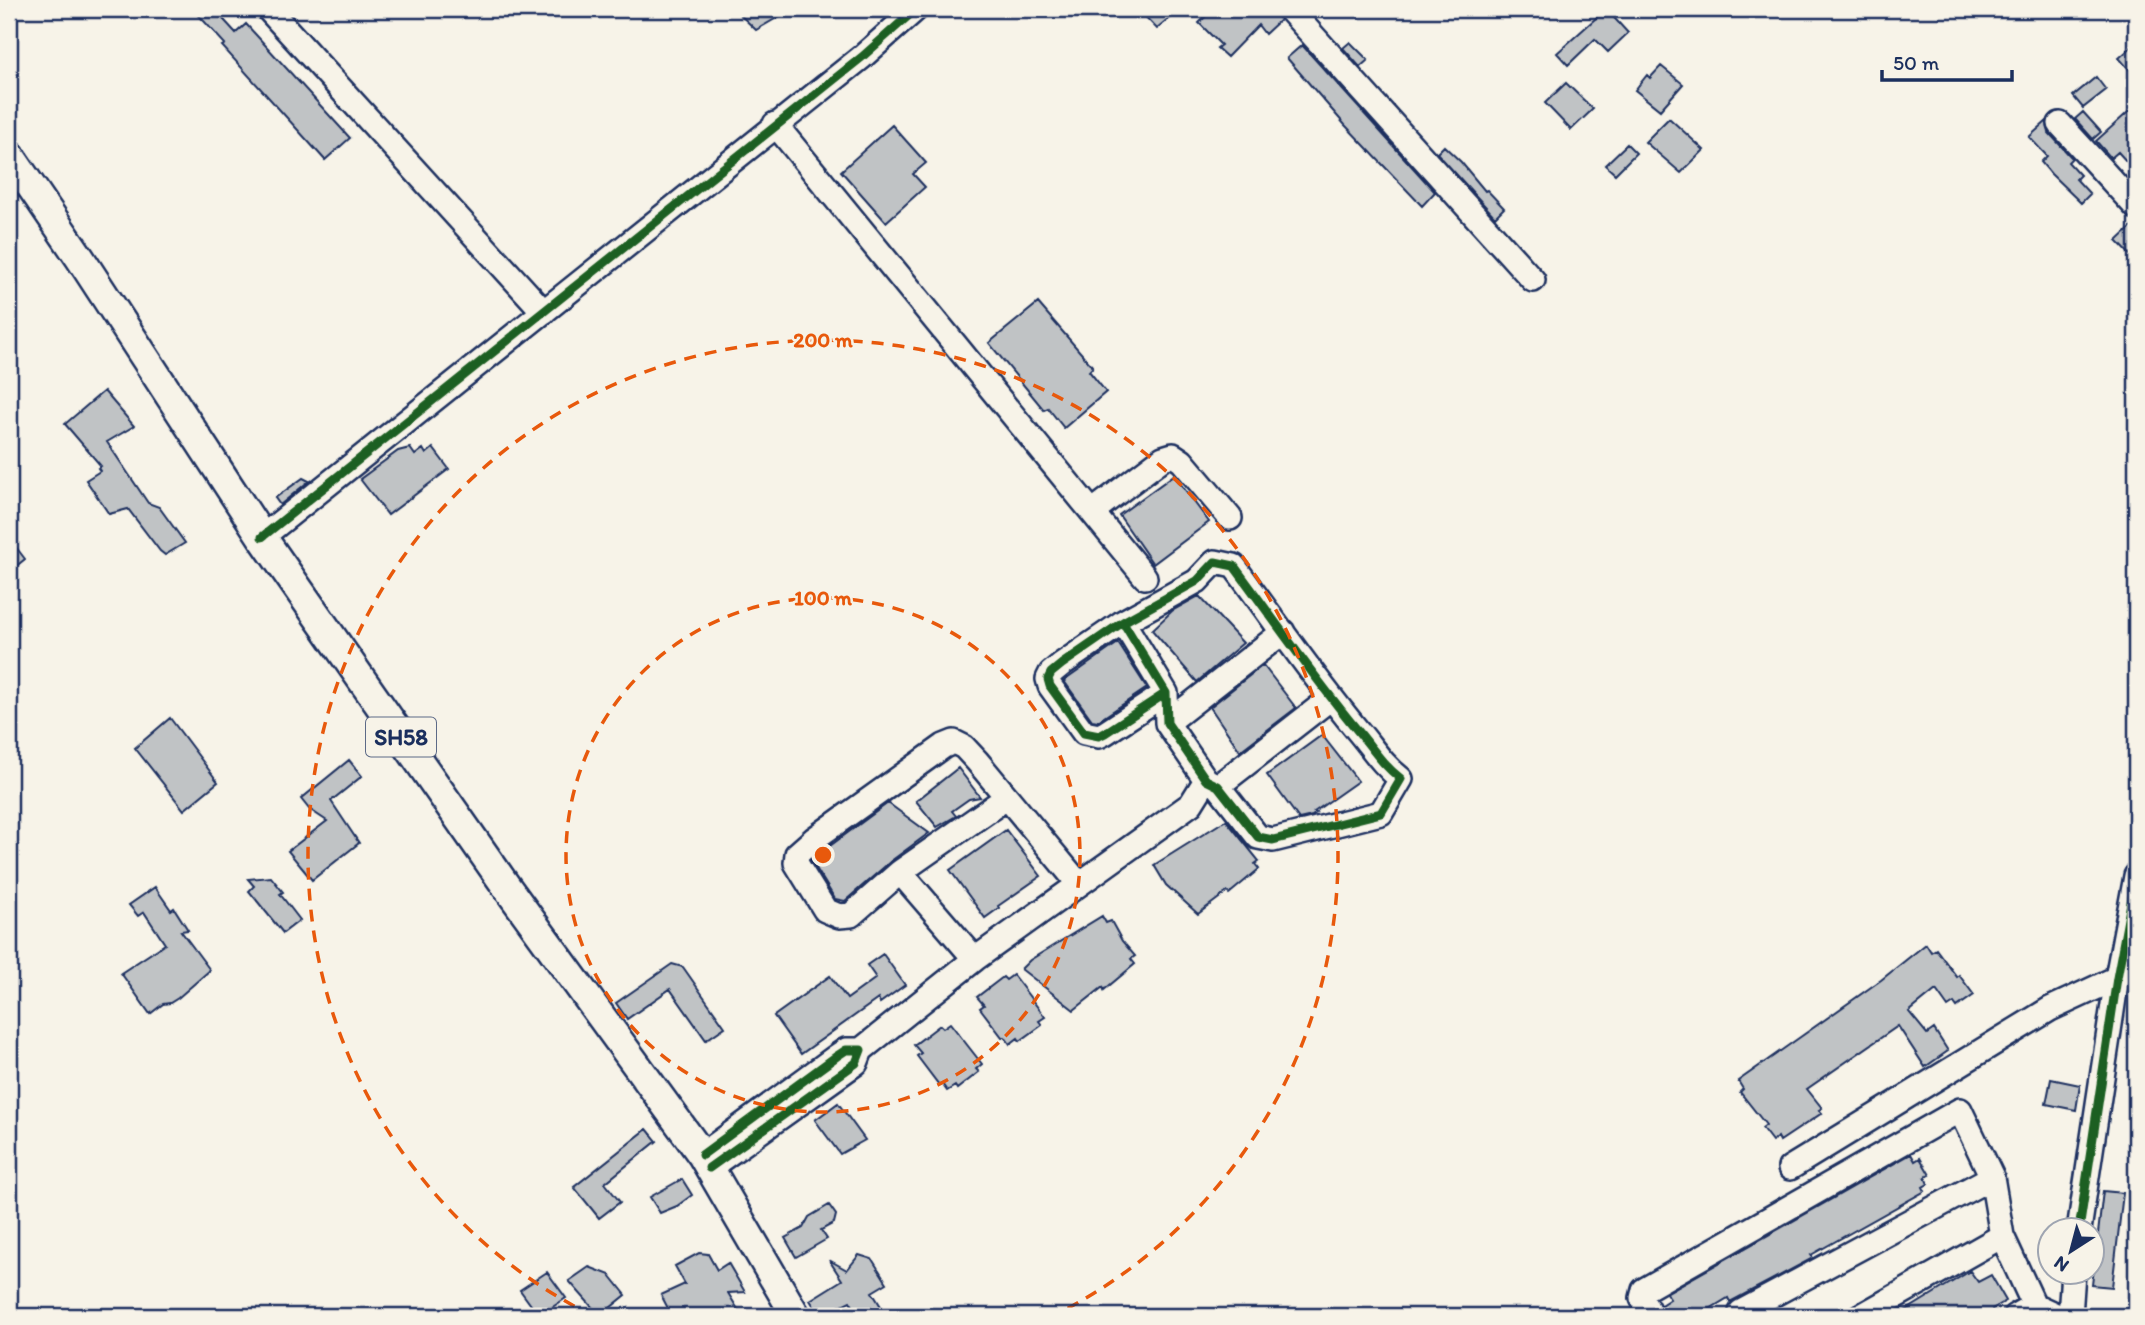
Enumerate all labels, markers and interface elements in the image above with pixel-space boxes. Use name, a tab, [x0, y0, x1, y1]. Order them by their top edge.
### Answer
scale bar	[1882, 38, 2012, 82]
text: 50 m	[1893, 50, 1940, 75]
text: 200 m	[793, 327, 853, 352]
text: 100 m	[794, 585, 852, 610]
road number: SH58	[366, 718, 436, 757]
centre of rings	[811, 843, 835, 867]
north arrow	[2036, 1216, 2106, 1286]
text: N	[2049, 1251, 2073, 1277]

